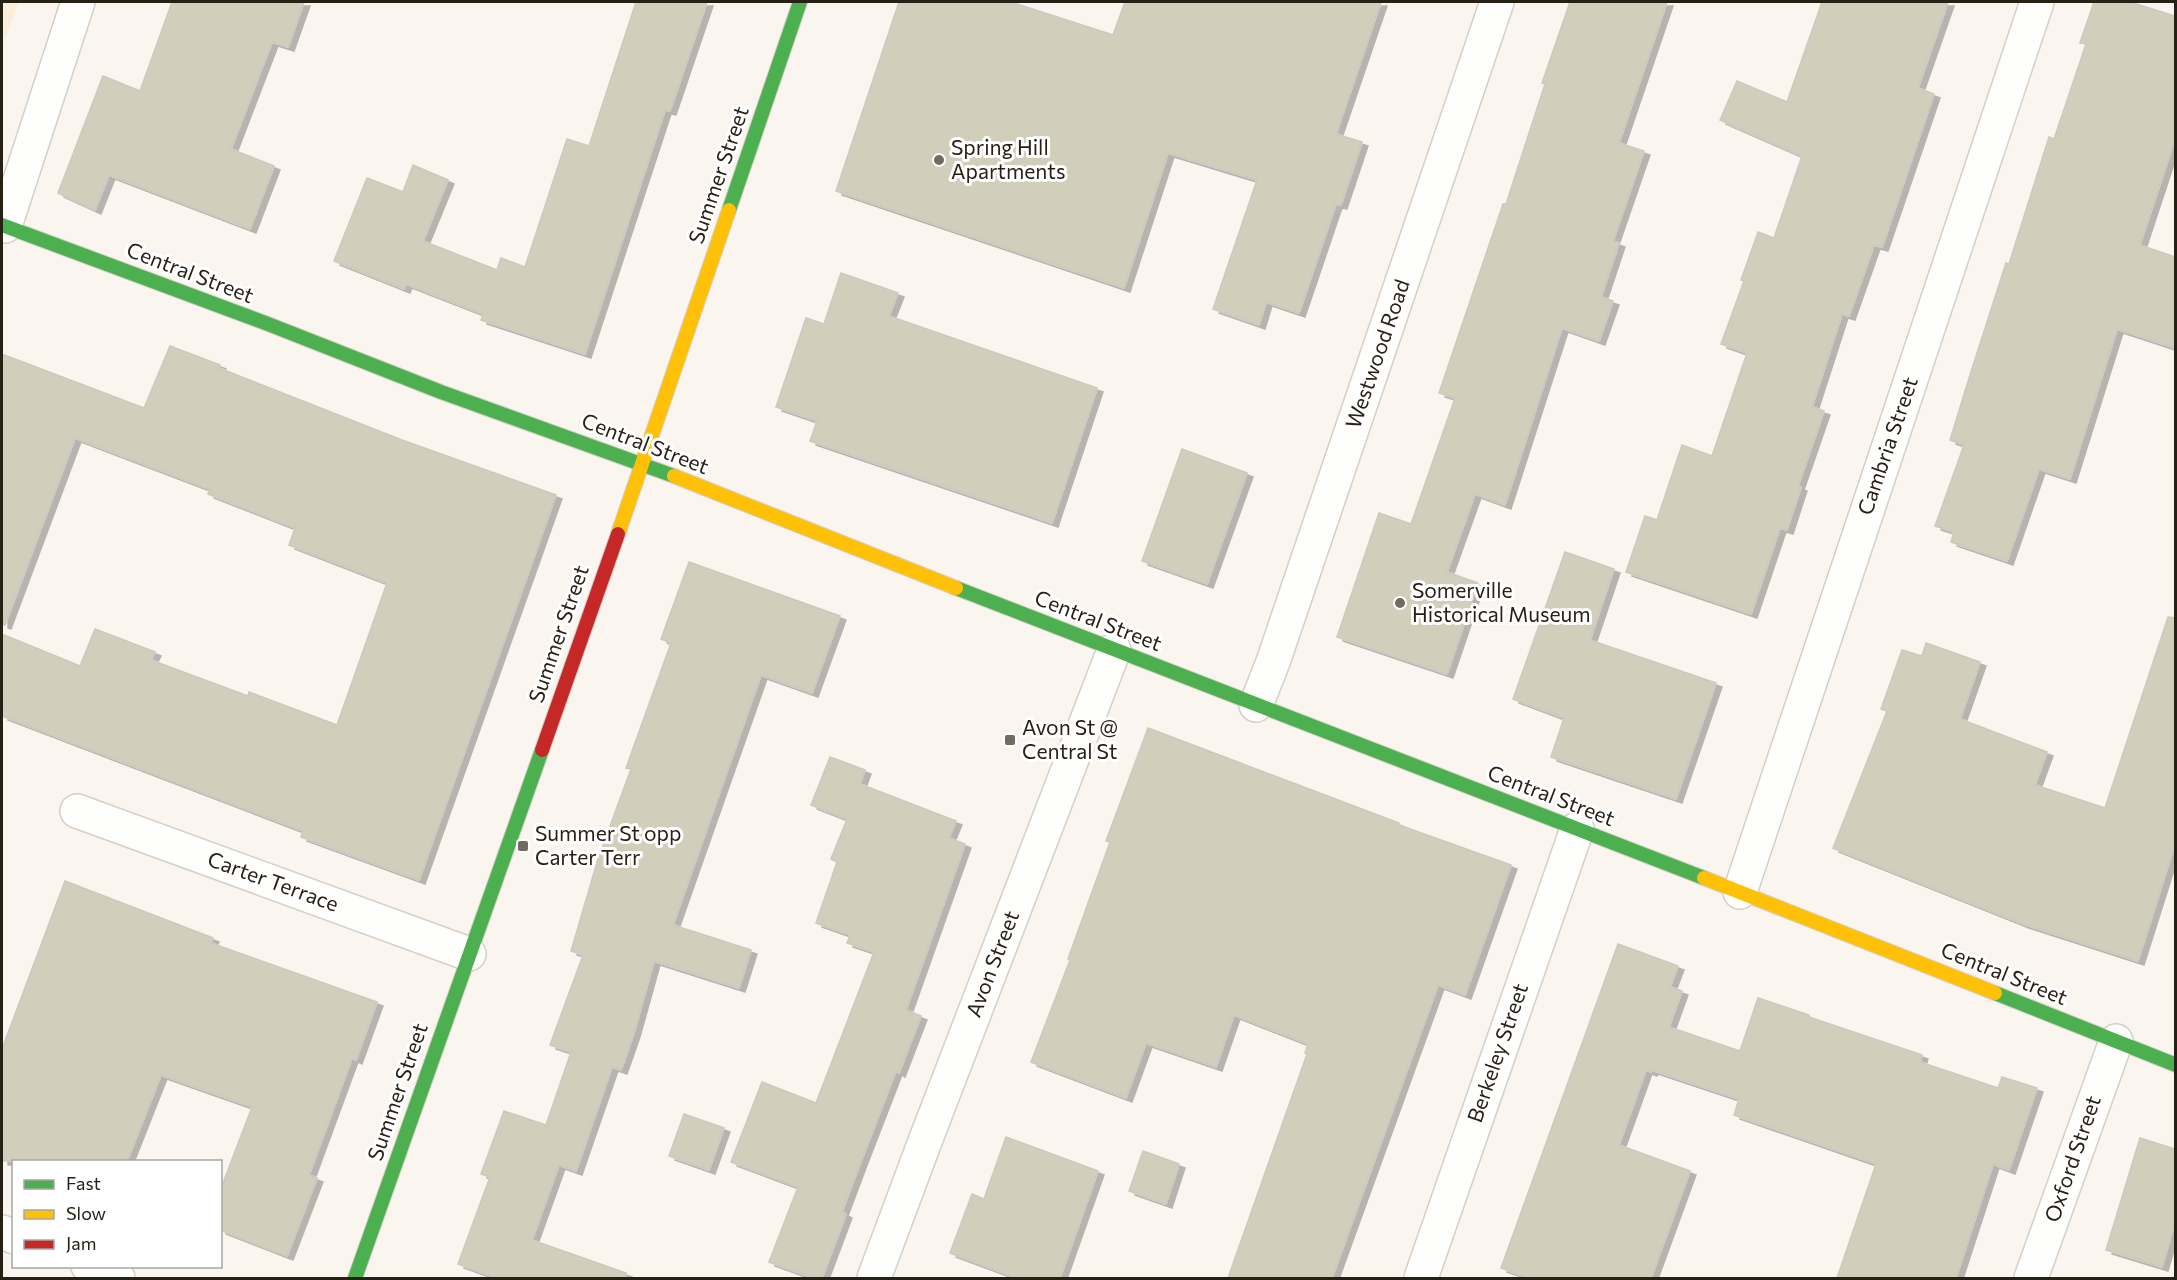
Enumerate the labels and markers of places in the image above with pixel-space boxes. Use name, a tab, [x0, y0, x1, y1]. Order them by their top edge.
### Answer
place label: Spring Hill Apartments	[951, 134, 1066, 183]
marker: Spring Hill Apartments	[932, 153, 946, 167]
place label: Somerville Historical Museum	[1412, 577, 1591, 626]
marker: Somerville Historical Museum	[1393, 596, 1407, 610]
place label: Avon St @ Central St	[1022, 714, 1118, 763]
marker: Avon St @ Central St	[1003, 733, 1017, 747]
place label: Summer St opp Carter Terr	[535, 820, 681, 869]
marker: Summer St opp Carter Terr	[516, 839, 530, 853]

